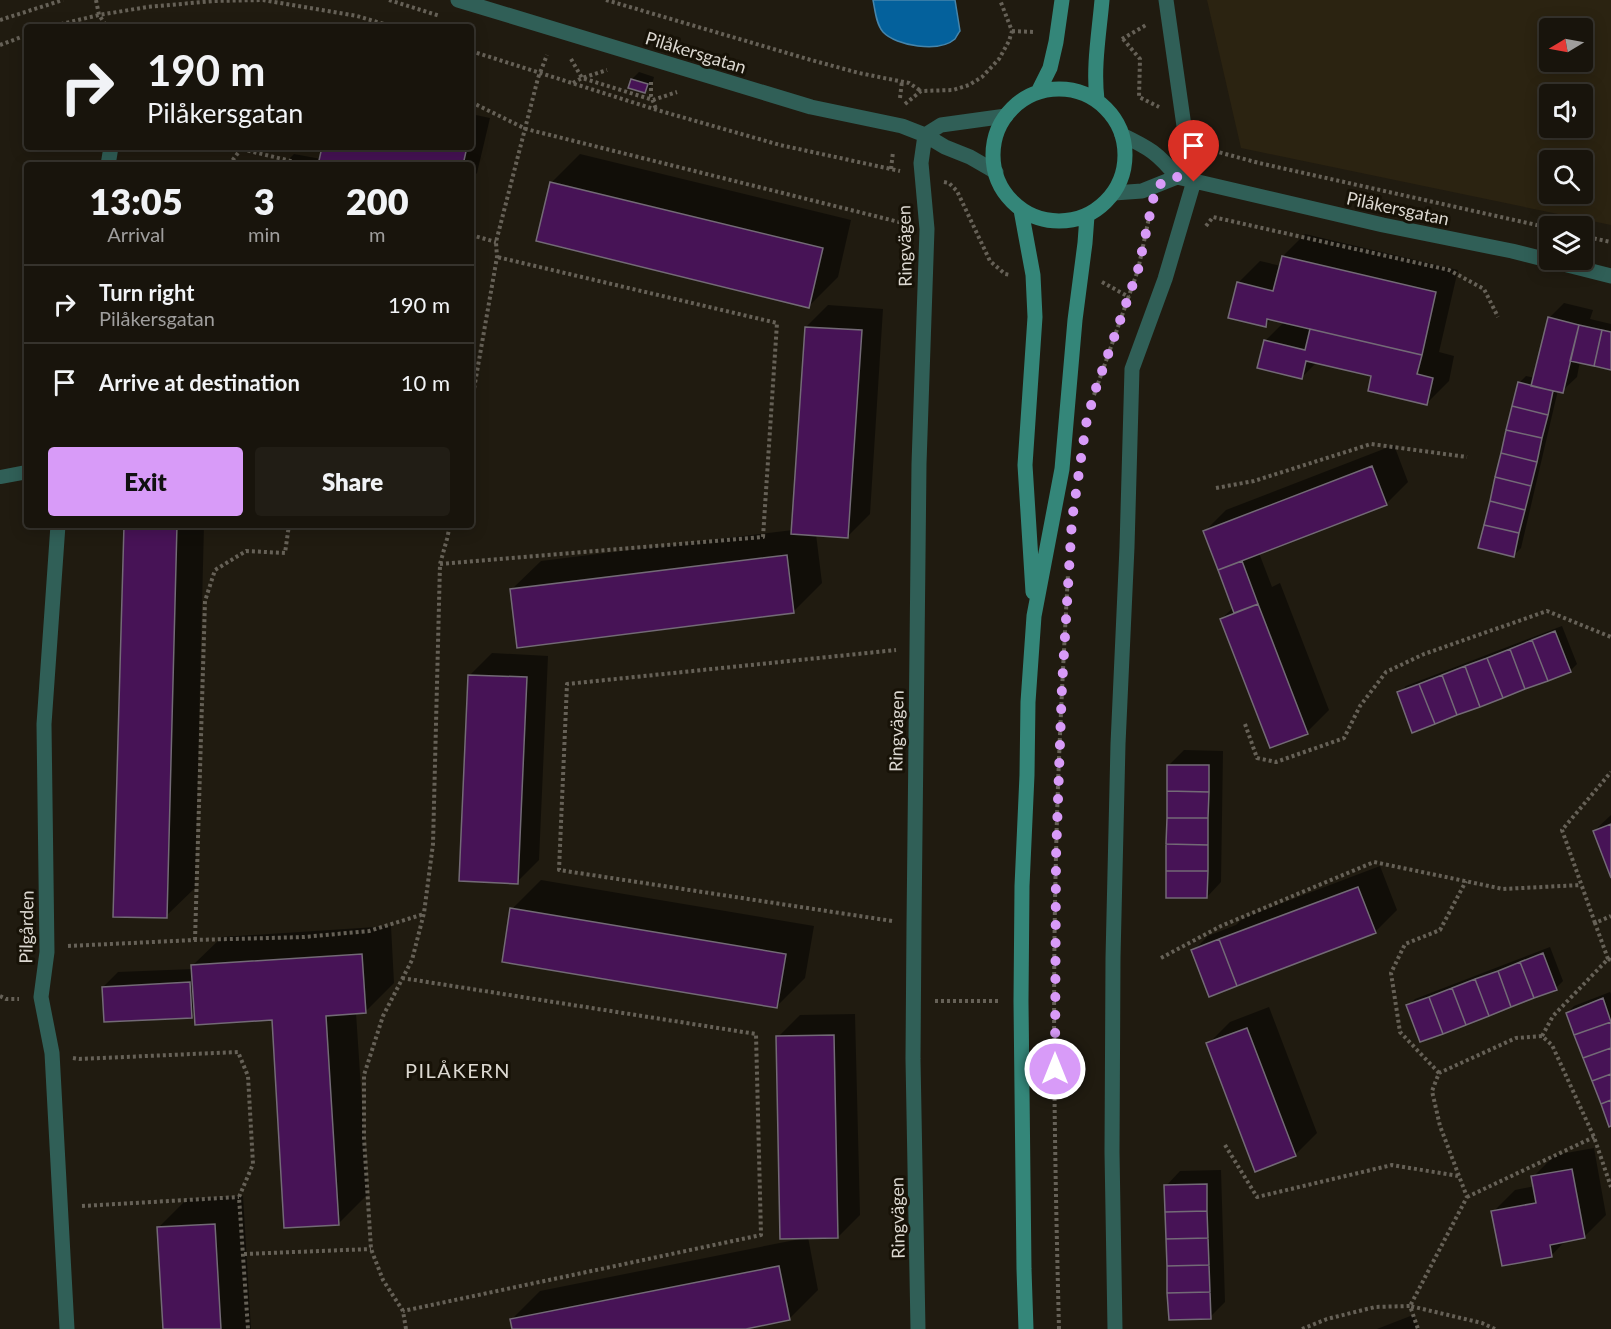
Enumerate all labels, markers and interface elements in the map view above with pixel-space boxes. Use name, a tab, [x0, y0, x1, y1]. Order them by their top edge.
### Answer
north arrow	[1539, 18, 1593, 72]
map controls	[1539, 18, 1593, 270]
street label: Pilåkersgatan	[643, 26, 749, 78]
text: 190 m	[147, 45, 265, 95]
icon: right	[48, 48, 126, 126]
button: sound	[1539, 84, 1593, 138]
text: Pilåkersgatan	[147, 96, 303, 129]
pin	[1168, 120, 1219, 182]
icon: arrive	[1177, 129, 1210, 162]
button: search	[1539, 150, 1593, 204]
text: 13:05	[89, 179, 183, 223]
text: 3	[254, 179, 275, 223]
text: 200	[346, 179, 409, 223]
street label: Pilåkersgatan	[1345, 186, 1451, 230]
street label: Ringvägen	[892, 205, 916, 287]
button: layers	[1539, 216, 1593, 270]
text: Arrival	[107, 222, 165, 246]
text: min	[248, 222, 280, 246]
text: m	[369, 222, 385, 246]
text: Turn right	[99, 279, 194, 306]
icon: right	[48, 288, 81, 321]
text: 190 m	[388, 291, 450, 318]
text: Pilåkersgatan	[99, 306, 215, 330]
icon: arrive	[48, 366, 81, 399]
text: Arrive at destination	[99, 369, 300, 396]
text: 10 m	[401, 369, 450, 396]
button: Exit	[48, 447, 243, 516]
button: Share	[255, 447, 450, 516]
street label: Ringvägen	[884, 690, 908, 772]
street label: Pilgården	[14, 890, 38, 964]
position arrow	[1023, 1037, 1087, 1101]
district label: PILÅKERN	[405, 1058, 511, 1082]
street label: Ringvägen	[885, 1177, 909, 1259]

